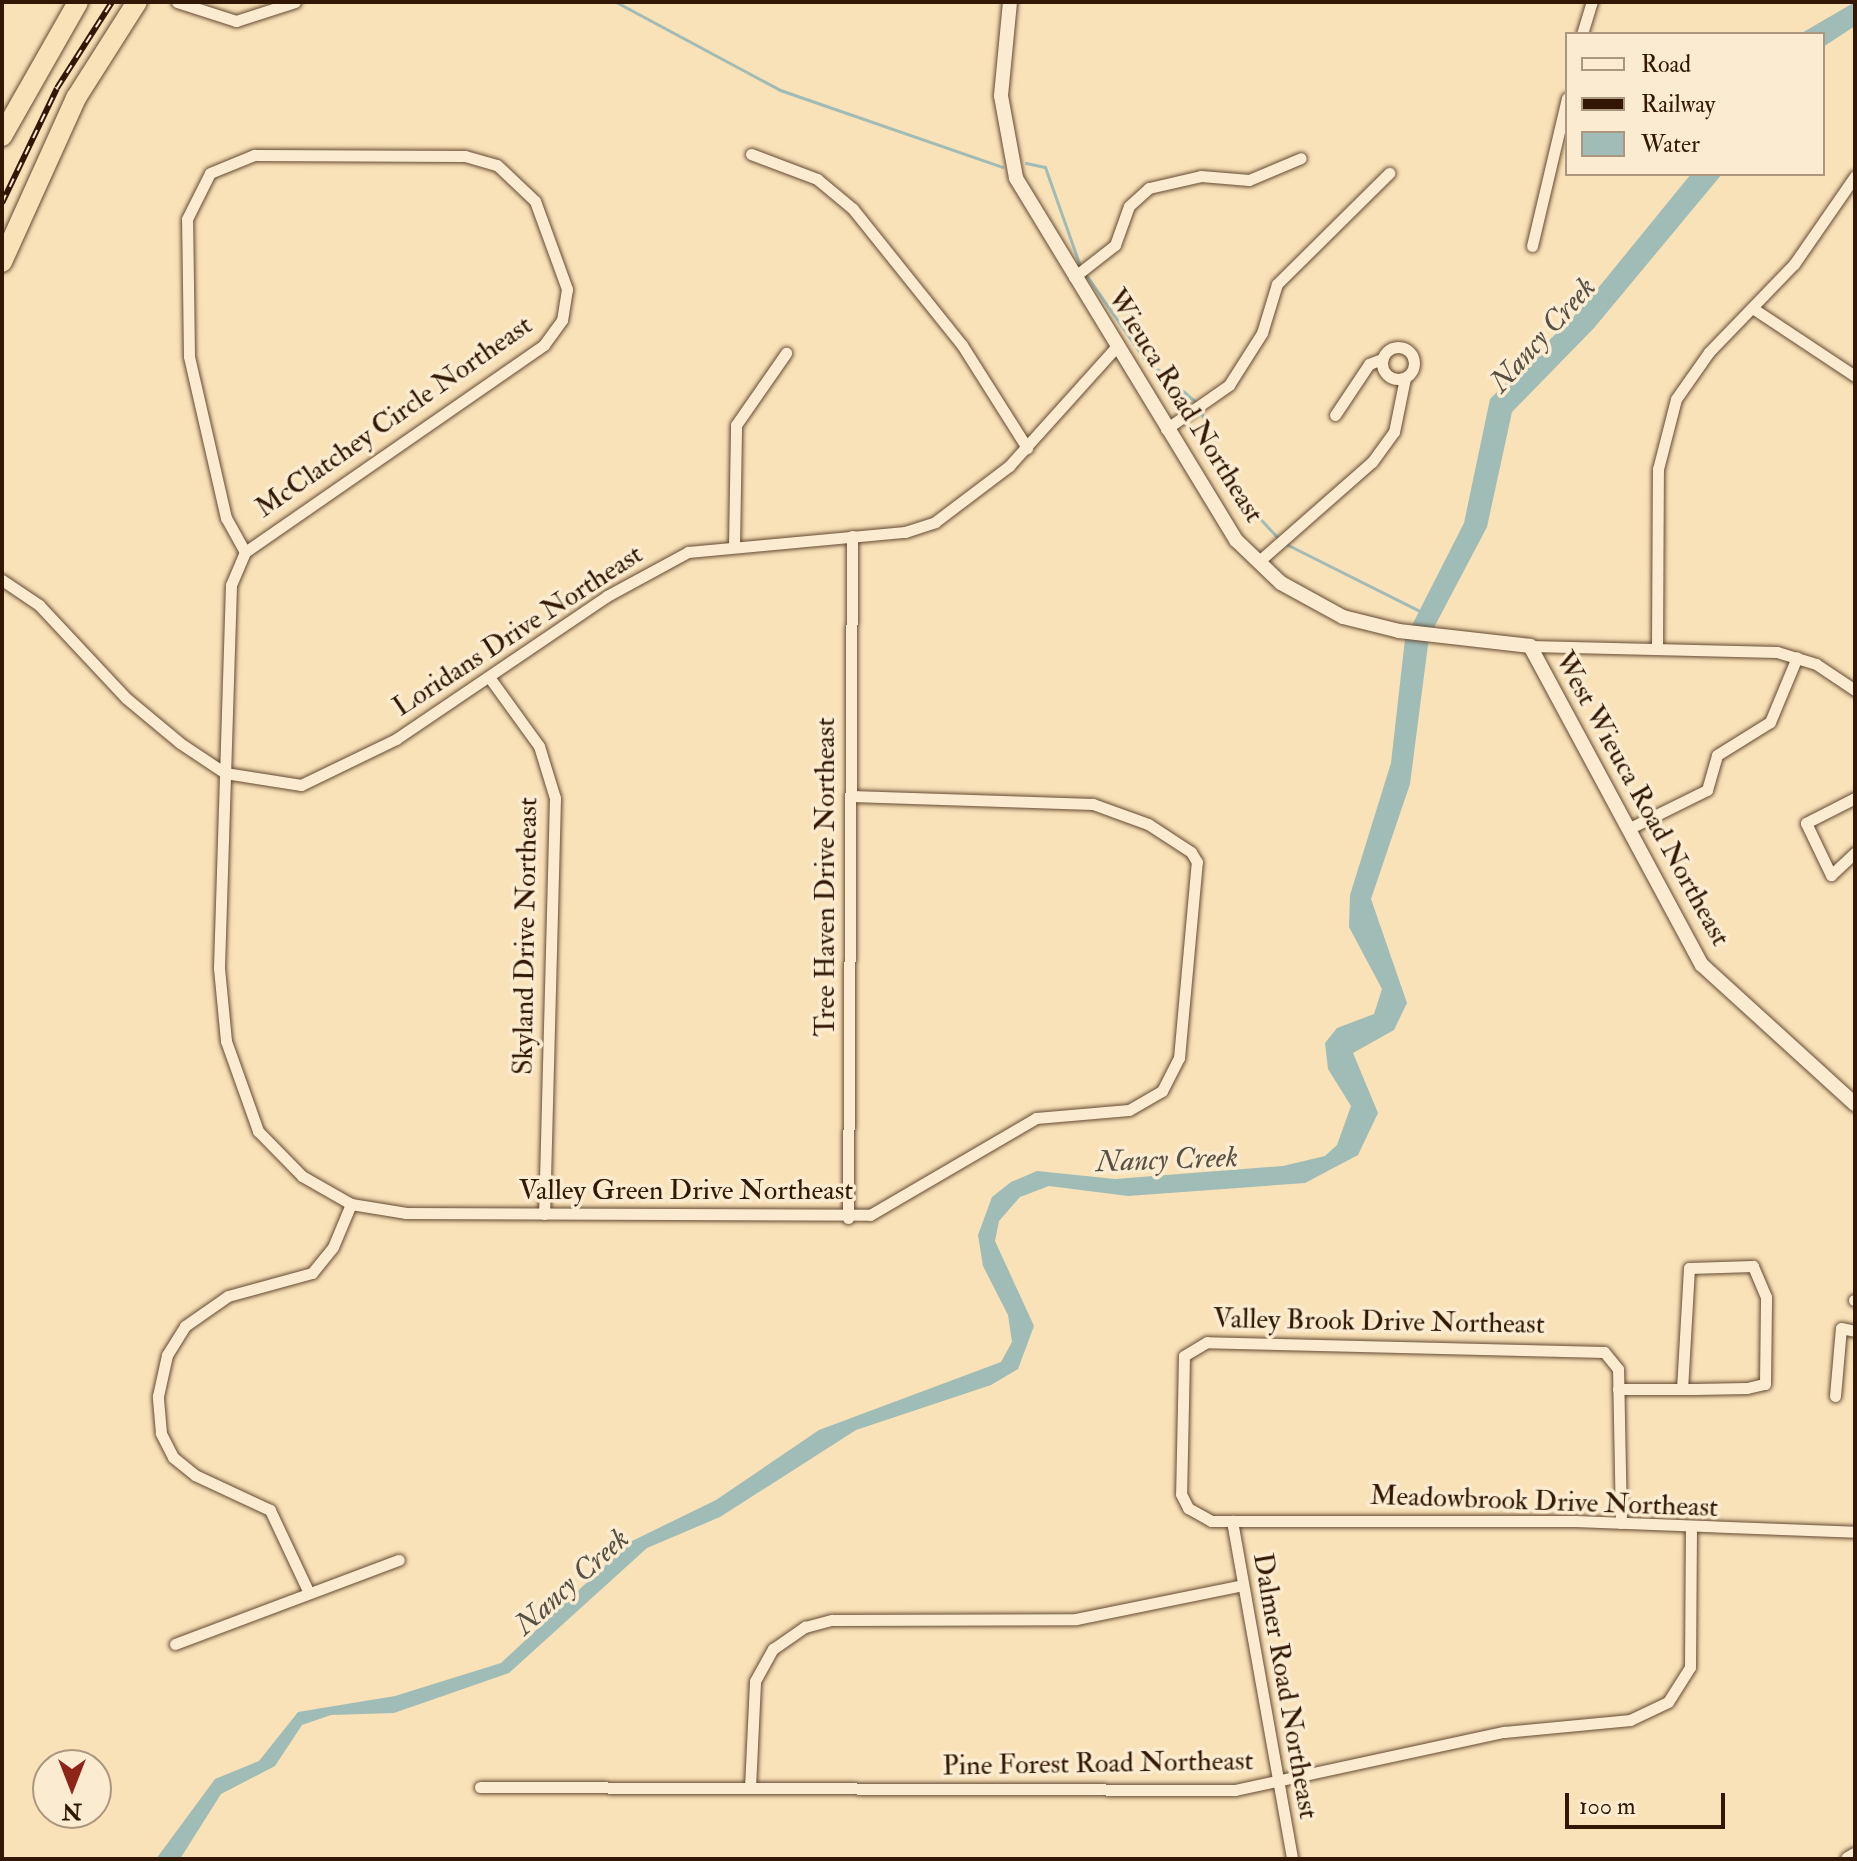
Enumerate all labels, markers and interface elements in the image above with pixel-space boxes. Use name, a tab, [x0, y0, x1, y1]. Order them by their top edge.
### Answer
legend	[1565, 32, 1825, 176]
text: Road	[1641, 49, 1691, 80]
text: Railway	[1641, 89, 1715, 120]
text: Water	[1641, 129, 1700, 160]
water label: Nancy Creek	[1482, 270, 1604, 400]
street label: Wieuca Road Northeast	[1099, 283, 1271, 529]
street label: McClatchey Circle Northeast	[249, 309, 539, 525]
street label: Loridans Drive Northeast	[387, 538, 649, 724]
street label: West Wieuca Road Northeast	[1547, 646, 1737, 952]
street label: Tree Haven Drive Northeast	[809, 717, 843, 1037]
street label: Skyland Drive Northeast	[507, 797, 545, 1075]
water label: Nancy Creek	[1095, 1140, 1239, 1180]
street label: Valley Green Drive Northeast	[519, 1174, 853, 1208]
street label: Valley Brook Drive Northeast	[1213, 1302, 1545, 1342]
street label: Meadowbrook Drive Northeast	[1369, 1479, 1719, 1525]
water label: Nancy Creek	[507, 1521, 637, 1643]
street label: Dalmer Road Northeast	[1245, 1550, 1325, 1822]
street label: Pine Forest Road Northeast	[942, 1744, 1254, 1784]
north arrow	[32, 1749, 112, 1829]
scale bar	[1569, 1777, 1729, 1827]
text: 100 m	[1579, 1791, 1636, 1822]
text: N	[62, 1797, 82, 1825]

